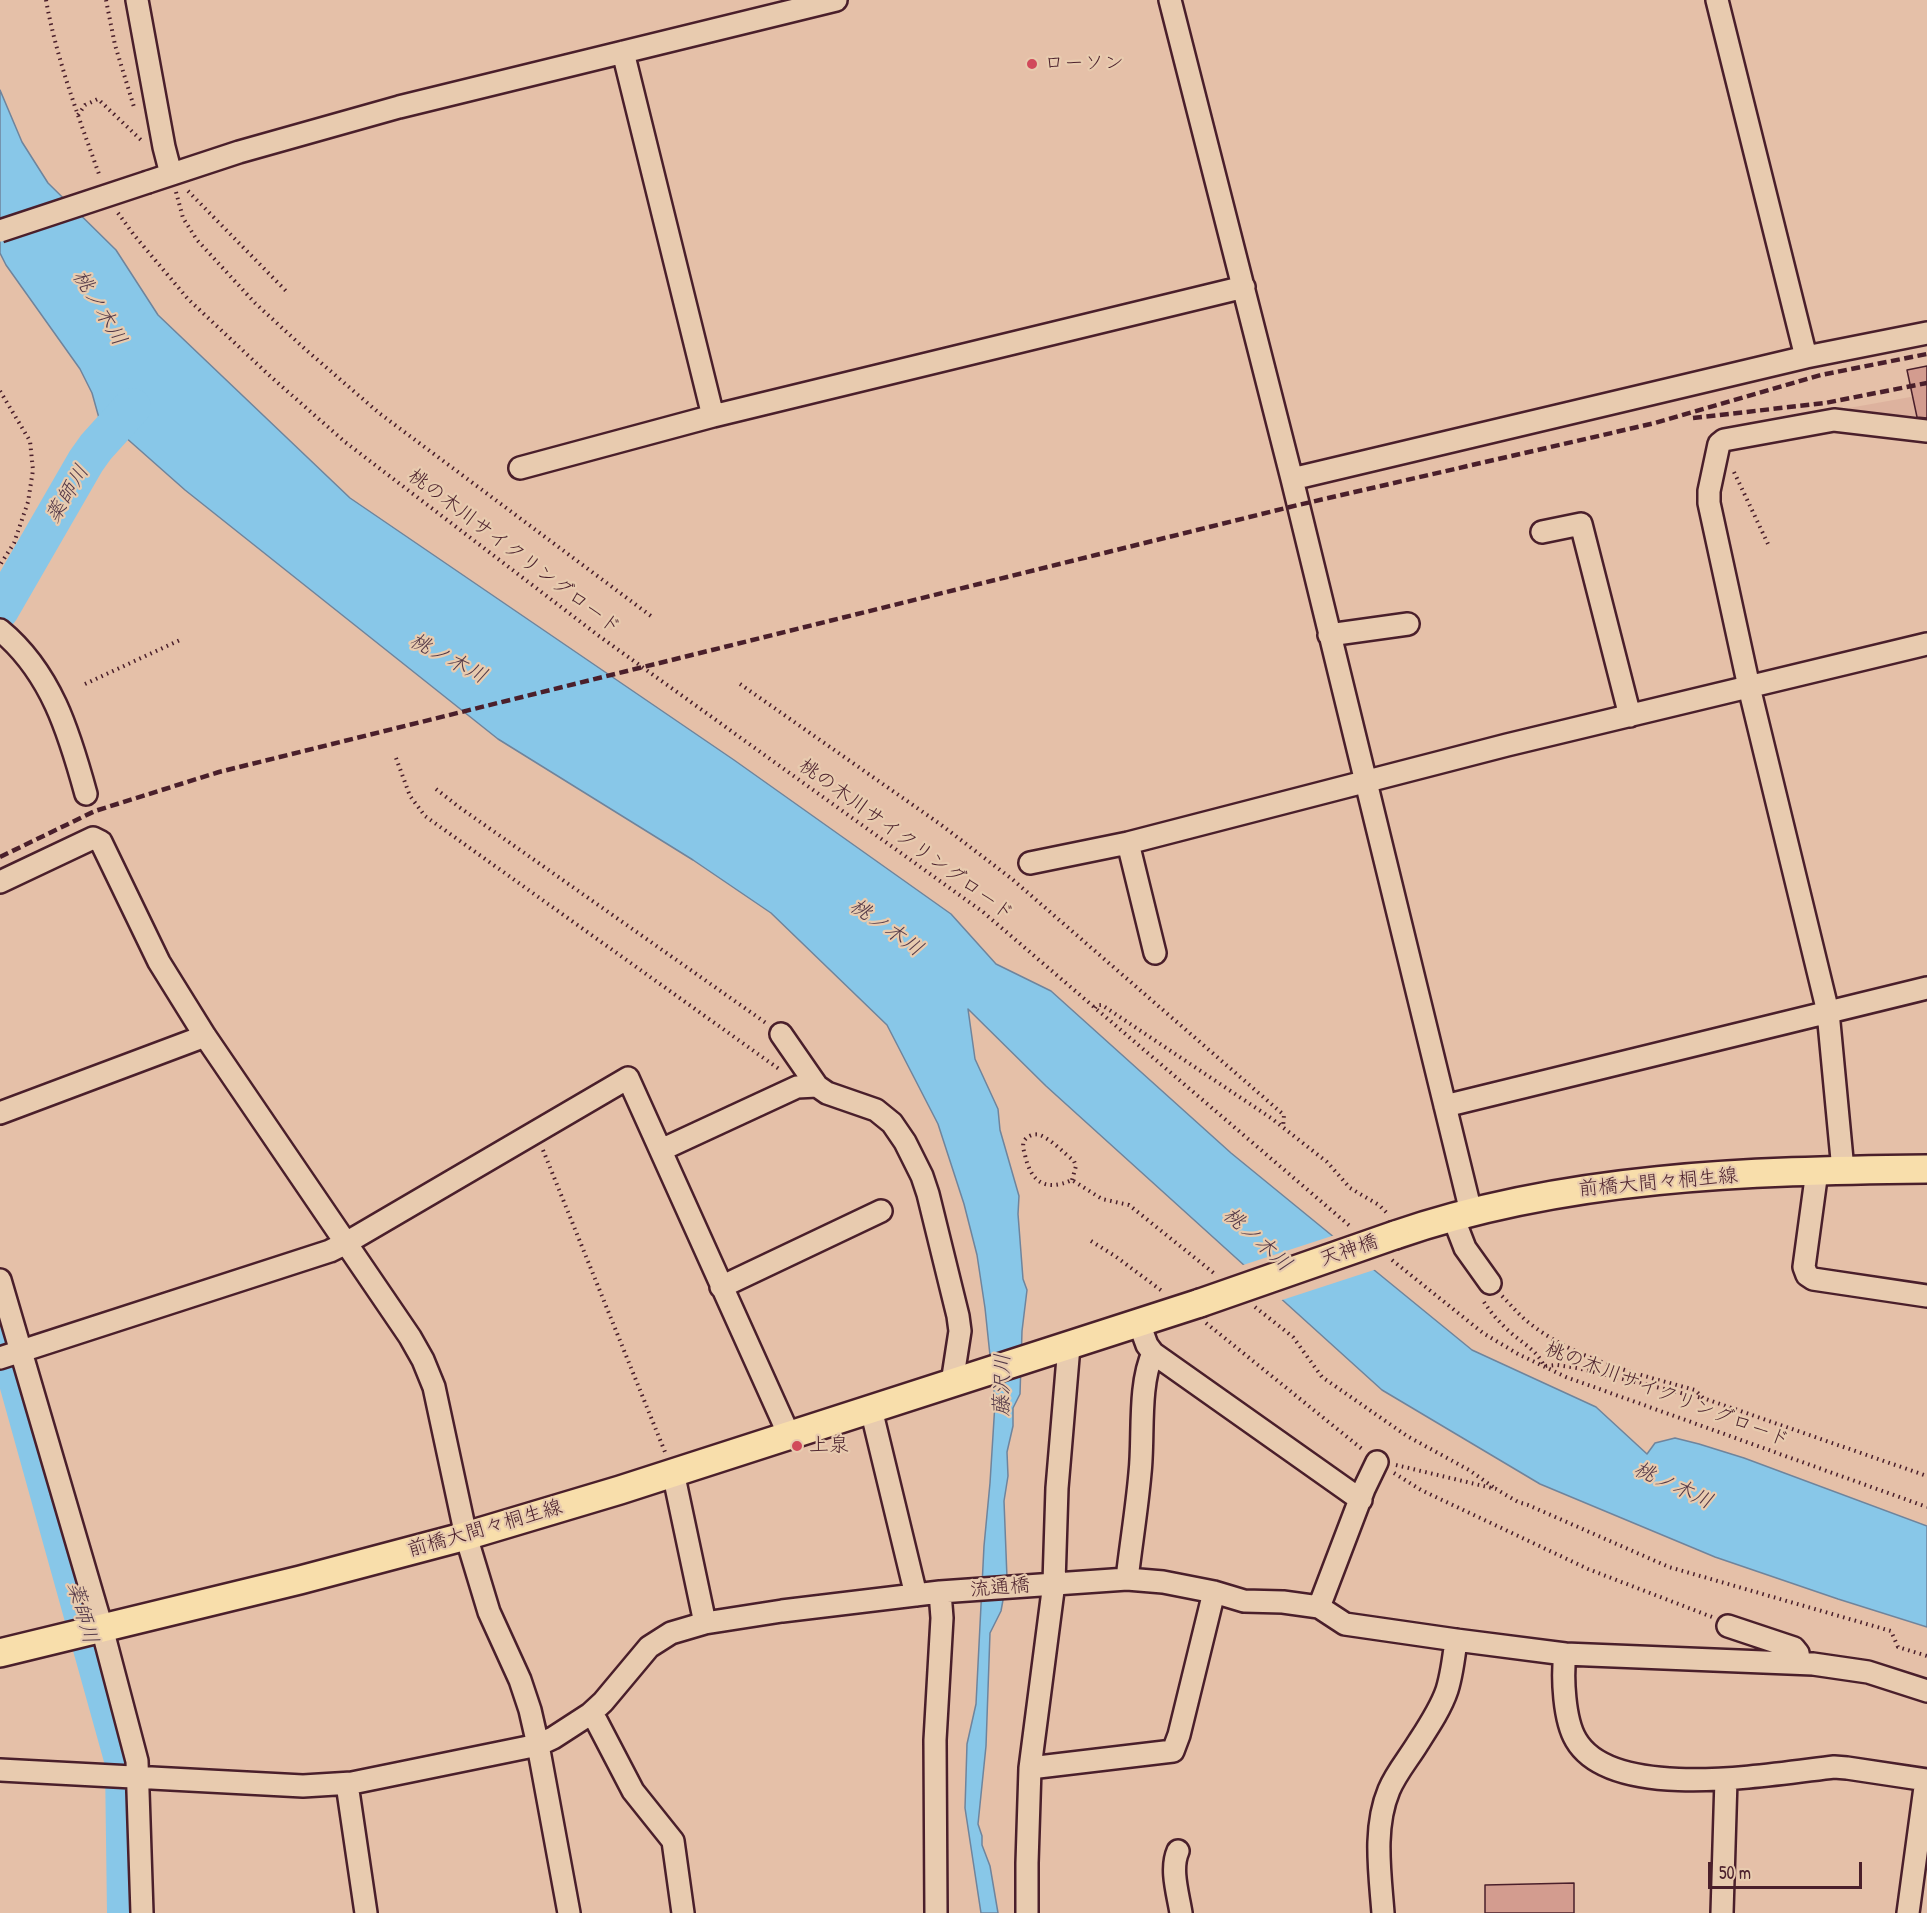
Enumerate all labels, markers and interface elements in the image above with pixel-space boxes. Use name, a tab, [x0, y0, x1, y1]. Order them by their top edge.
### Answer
place label: ローソン	[1044, 52, 1124, 76]
marker: ローソン	[1025, 57, 1039, 71]
water label: 桃ノ木川	[67, 266, 131, 350]
water label: 薬師川	[41, 461, 95, 527]
street label: 桃の木川サイクリングロード	[403, 464, 625, 640]
water label: 桃ノ木川	[405, 628, 491, 690]
street label: 桃の木川サイクリングロード	[794, 754, 1018, 926]
water label: 桃ノ木川	[844, 894, 928, 962]
street label: 前橋大間々桐生線	[1577, 1164, 1739, 1202]
water label: 桃ノ木川	[1217, 1203, 1297, 1277]
street label: 天神橋	[1317, 1230, 1381, 1272]
street label: 桃の木川サイクリングロード	[1541, 1337, 1793, 1453]
water label: 藤沢川	[990, 1353, 1016, 1417]
place label: 上泉	[809, 1434, 849, 1458]
marker: 上泉	[790, 1439, 804, 1453]
water label: 桃ノ木川	[1630, 1457, 1716, 1515]
street label: 前橋大間々桐生線	[405, 1495, 565, 1563]
street label: 流通橋	[969, 1573, 1031, 1603]
water label: 薬師川	[61, 1579, 103, 1647]
scale bar	[1711, 1850, 1866, 1888]
text: 50 m	[1719, 1860, 1751, 1885]

